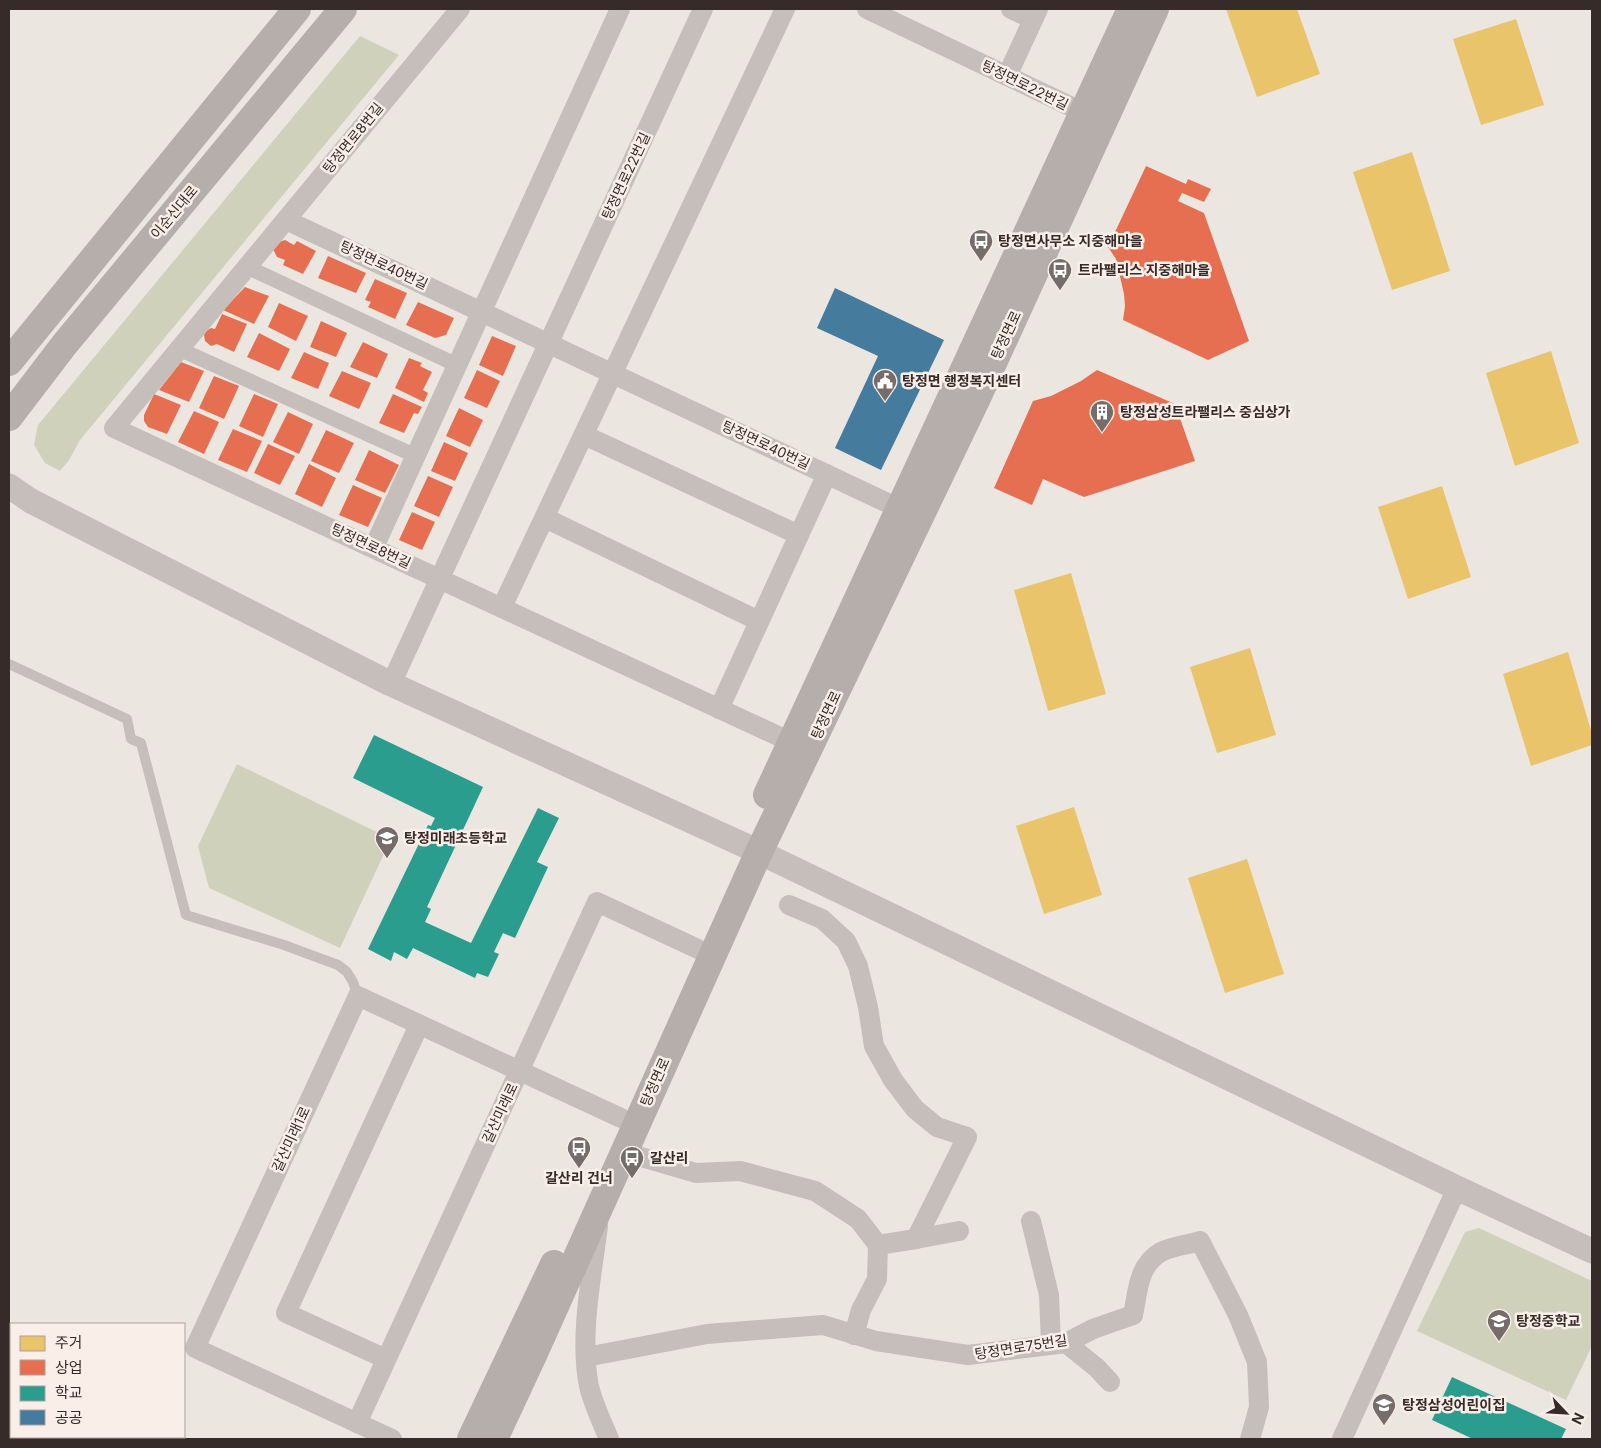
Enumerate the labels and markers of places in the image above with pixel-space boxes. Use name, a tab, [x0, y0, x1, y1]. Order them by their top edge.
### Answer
bus stop icon: 탕정면사무소 지중해마을	[968, 228, 994, 262]
place label: 탕정면사무소 지중해마을	[998, 232, 1143, 249]
bus stop icon: 트라팰리스 지중해마을	[1047, 257, 1073, 291]
place label: 트라팰리스 지중해마을	[1078, 261, 1210, 278]
public building icon: 탕정면 행정복지센터	[872, 368, 898, 402]
place label: 탕정면 행정복지센터	[902, 372, 1021, 389]
building icon: 탕정삼성트라팰리스 중심상가	[1089, 399, 1115, 433]
place label: 탕정삼성트라팰리스 중심상가	[1120, 403, 1291, 420]
school or university icon: 탕정미래초등학교	[374, 825, 400, 859]
place label: 탕정미래초등학교	[404, 829, 507, 846]
bus stop icon: 갈산리 건너	[566, 1135, 592, 1169]
bus stop icon: 갈산리	[619, 1145, 645, 1179]
place label: 갈산리	[650, 1149, 689, 1166]
place label: 갈산리 건너	[545, 1169, 613, 1186]
school or university icon: 탕정중학교	[1486, 1308, 1512, 1342]
place label: 탕정중학교	[1516, 1312, 1581, 1329]
school or university icon: 탕정삼성어린이집	[1371, 1392, 1397, 1426]
place label: 탕정삼성어린이집	[1402, 1396, 1505, 1413]

